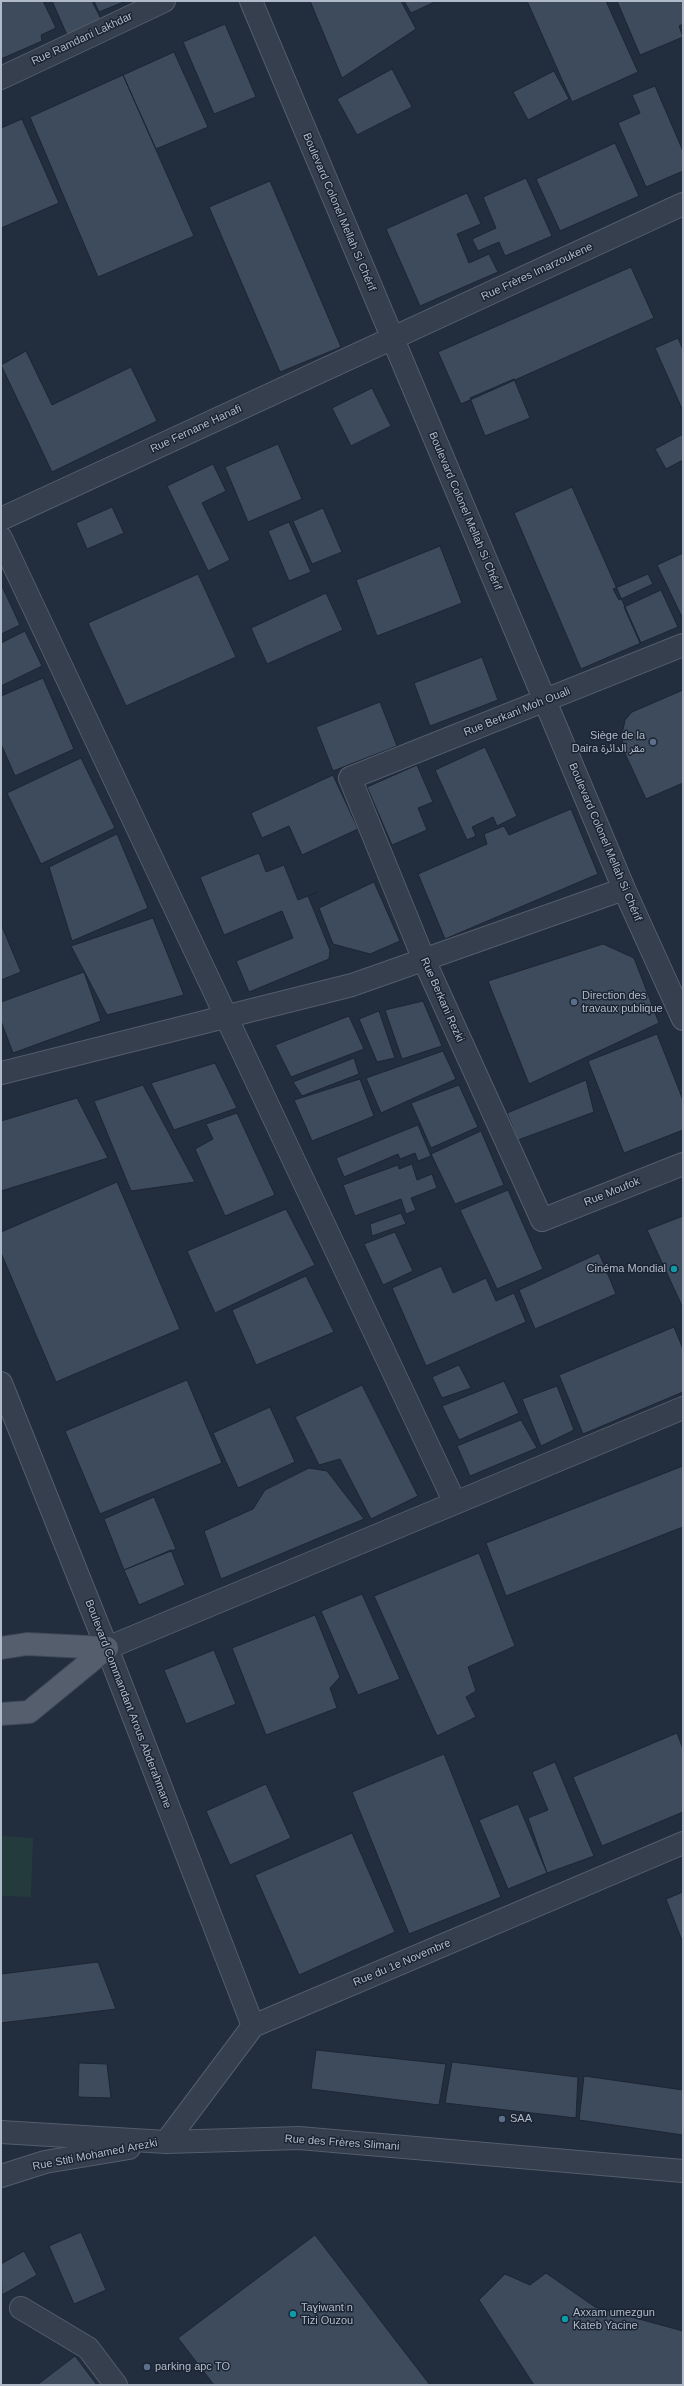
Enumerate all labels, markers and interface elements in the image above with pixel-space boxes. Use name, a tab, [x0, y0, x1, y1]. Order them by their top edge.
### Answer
street label: Rue Ramdani Lakhdar	[29, 10, 135, 68]
street label: Boulevard Colonel Mellah Si Chérif	[300, 131, 378, 293]
street label: Rue Frères Imarzoukene	[479, 240, 595, 304]
street label: Rue Fernane Hanafi	[148, 402, 244, 456]
street label: Boulevard Colonel Mellah Si Chérif	[426, 430, 504, 592]
street label: Rue Berkani Moh Ouali	[462, 685, 572, 739]
place label: Siège de la Daira مقر الدائرة	[572, 729, 645, 755]
marker: Siège de la Daira مقر الدائرة	[648, 737, 658, 747]
street label: Boulevard Colonel Mellah Si Chérif	[566, 761, 644, 923]
street label: Rue Berkani Rezki	[417, 956, 467, 1044]
place label: Direction des travaux publique	[582, 989, 663, 1015]
marker: Direction des travaux publique	[569, 997, 579, 1007]
street label: Rue Moufok	[582, 1175, 642, 1209]
place label: Cinéma Mondial	[587, 1262, 666, 1276]
marker: Cinéma Mondial	[669, 1264, 679, 1274]
street label: Boulevard Commandant Arous Abderahmane	[82, 1598, 174, 1810]
street label: Rue du 1e Novembre	[351, 1936, 453, 1990]
place label: SAA	[510, 2112, 532, 2126]
marker: SAA	[497, 2114, 507, 2124]
street label: Rue des Frères Slimani	[284, 2132, 400, 2154]
street label: Rue Stiti Mohamed Arezki	[31, 2136, 159, 2174]
place label: Taɣiwant n Tizi Ouzou	[301, 2301, 353, 2327]
place label: Axxam umezgun Kateb Yacine	[573, 2306, 655, 2332]
marker: Taɣiwant n Tizi Ouzou	[288, 2309, 298, 2319]
marker: Axxam umezgun Kateb Yacine	[560, 2314, 570, 2324]
place label: parking apc TO	[155, 2360, 230, 2374]
marker: parking apc TO	[142, 2362, 152, 2372]

